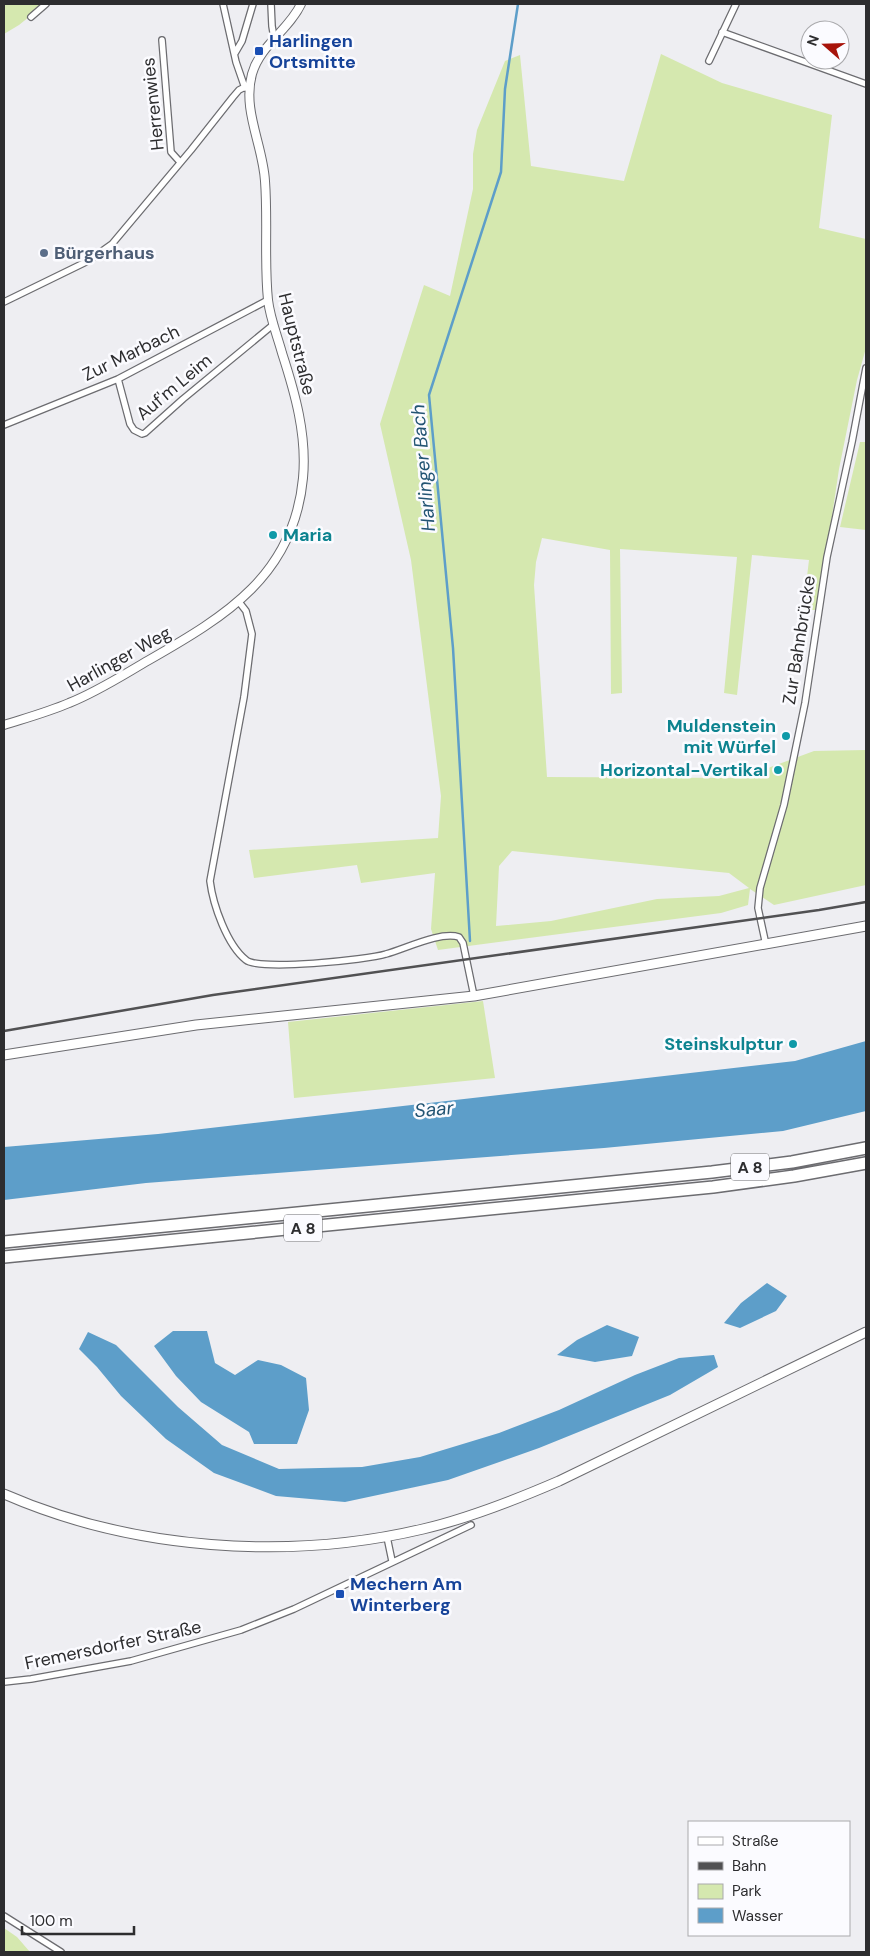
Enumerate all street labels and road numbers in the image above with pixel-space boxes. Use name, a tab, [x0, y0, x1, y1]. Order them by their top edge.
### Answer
street label: Herrenwies	[136, 56, 170, 152]
street label: Hauptstraße	[273, 290, 321, 398]
street label: Zur Marbach	[79, 319, 183, 387]
street label: Auf'm Leim	[131, 348, 217, 426]
street label: Zur Bahnbrücke	[777, 574, 821, 706]
street label: Harlinger Weg	[63, 621, 175, 697]
road number: A 8	[731, 1154, 769, 1180]
road number: A 8	[284, 1214, 322, 1242]
street label: Fremersdorfer Straße	[22, 1615, 204, 1675]

